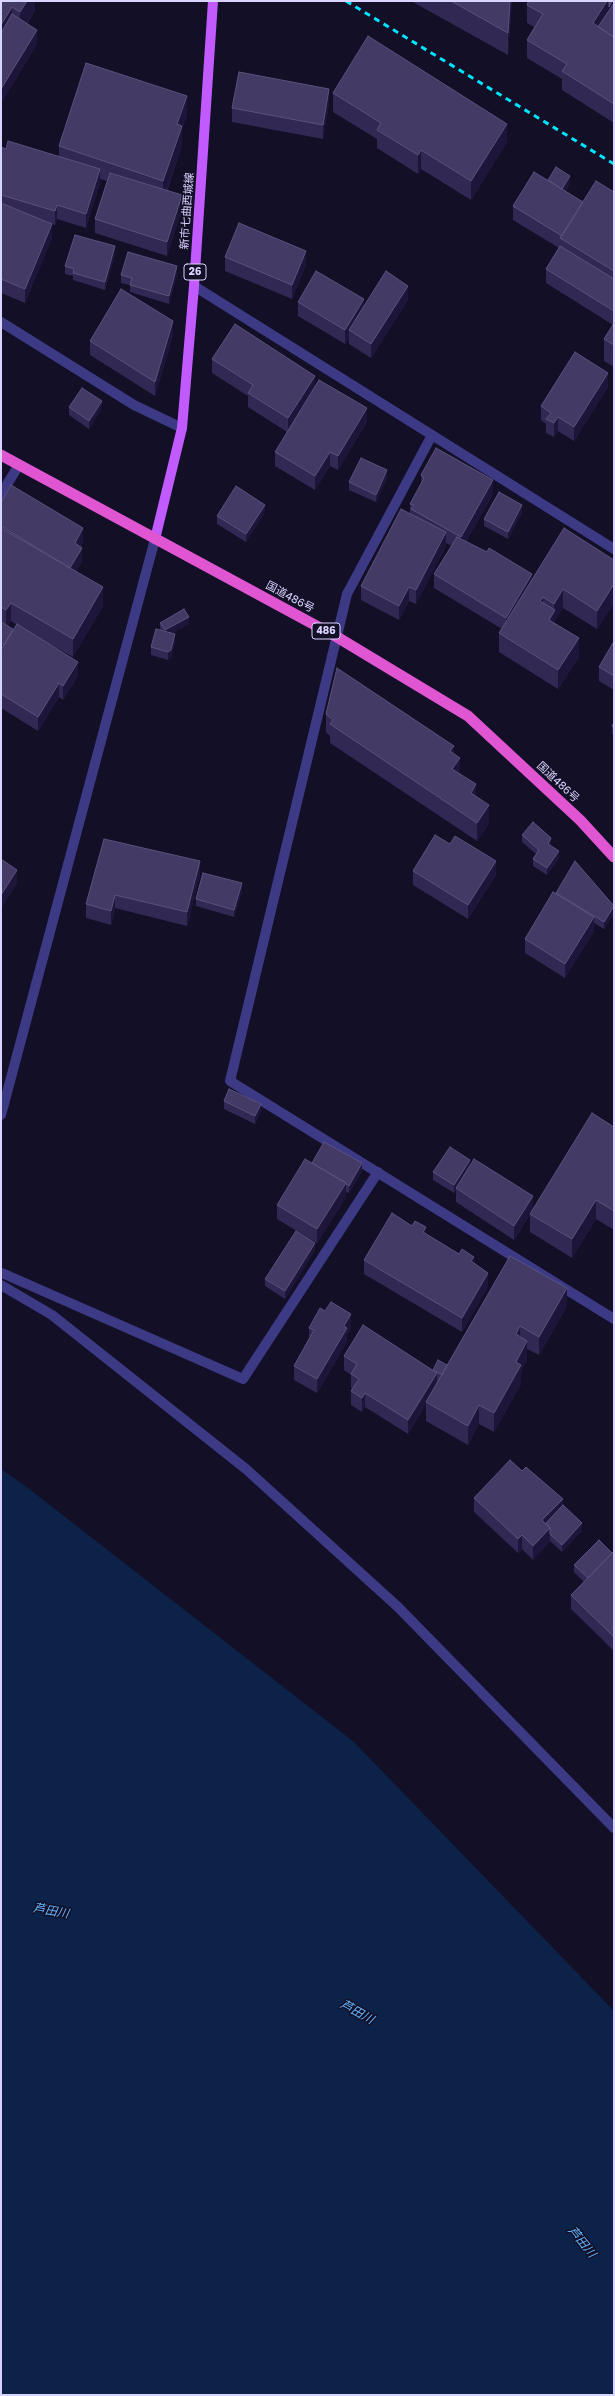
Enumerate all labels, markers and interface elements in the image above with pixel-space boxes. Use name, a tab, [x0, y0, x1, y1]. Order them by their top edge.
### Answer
street label: 新市七曲西城線	[178, 172, 196, 250]
road number: 26	[184, 264, 206, 280]
street label: 国道486号	[263, 579, 317, 615]
road number: 486	[312, 623, 340, 639]
street label: 国道486号	[534, 759, 582, 805]
water label: 芦田川	[32, 1901, 70, 1921]
water label: 芦田川	[338, 1997, 376, 2027]
water label: 芦田川	[565, 2223, 599, 2261]

